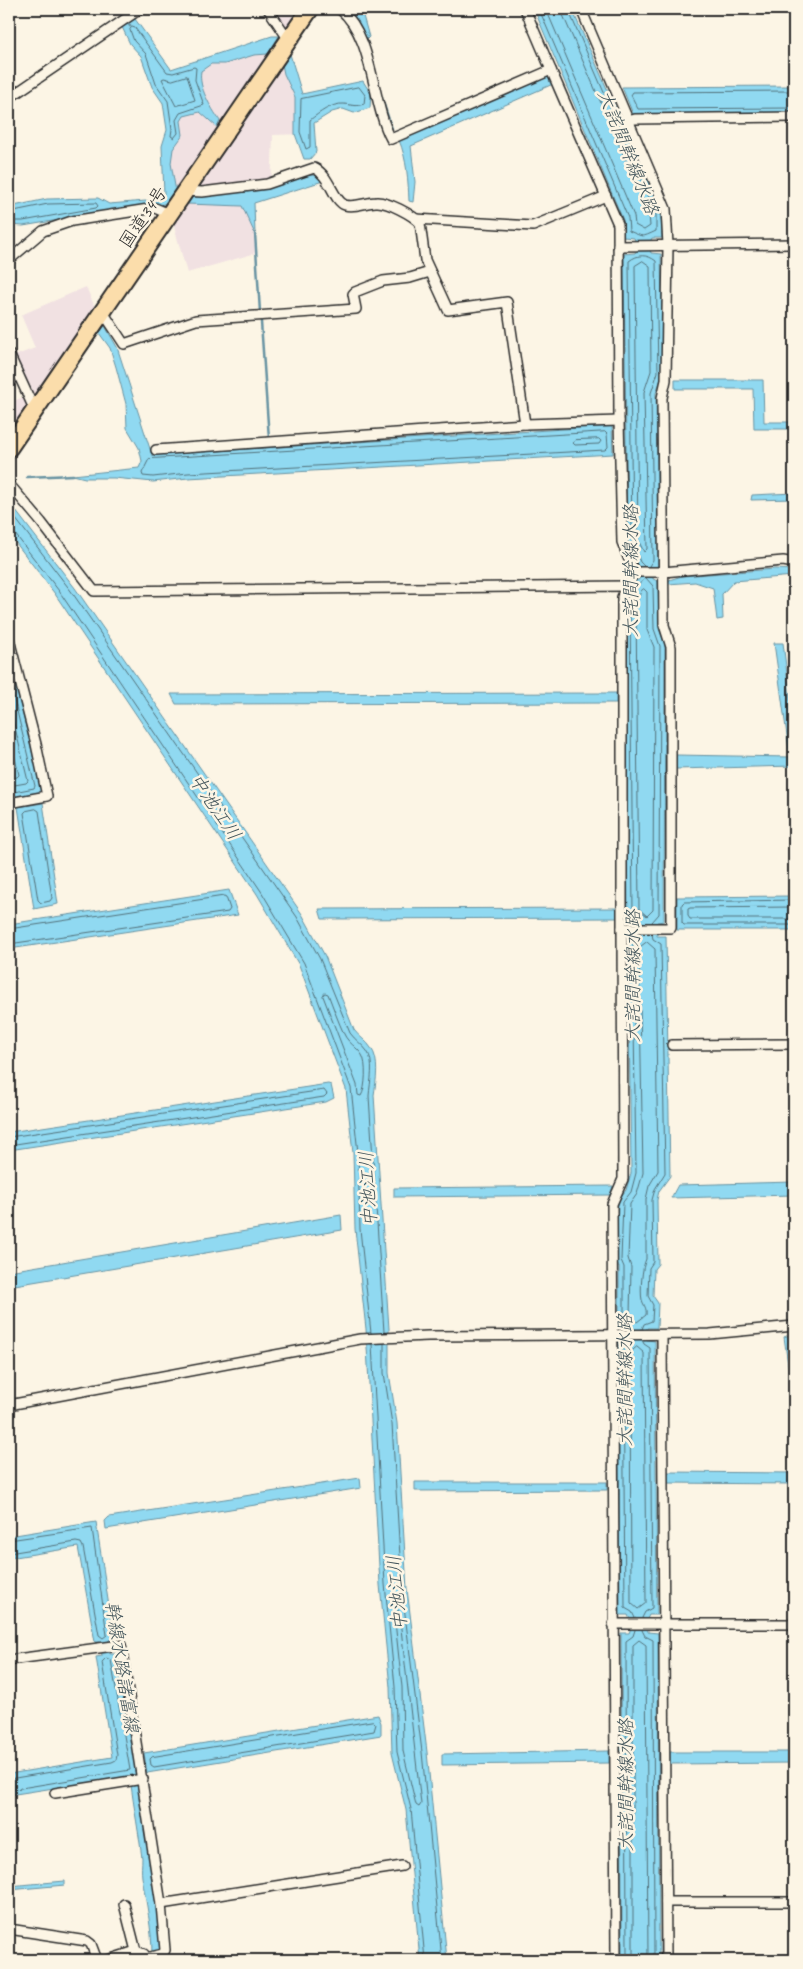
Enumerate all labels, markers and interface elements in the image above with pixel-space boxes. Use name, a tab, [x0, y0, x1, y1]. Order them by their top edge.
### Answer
water label: 大詫間幹線水路	[592, 86, 664, 219]
street label: 国道34号	[114, 182, 172, 252]
water label: 大詫間幹線水路	[619, 504, 643, 638]
water label: 中池江川	[184, 769, 246, 845]
water label: 大詫間幹線水路	[621, 909, 645, 1043]
water label: 中池江川	[354, 1150, 382, 1228]
water label: 大詫間幹線水路	[613, 1313, 637, 1447]
water label: 中池江川	[382, 1554, 412, 1632]
water label: 幹線水路諸富線	[100, 1599, 144, 1736]
water label: 大詫間幹線水路	[614, 1718, 638, 1852]

